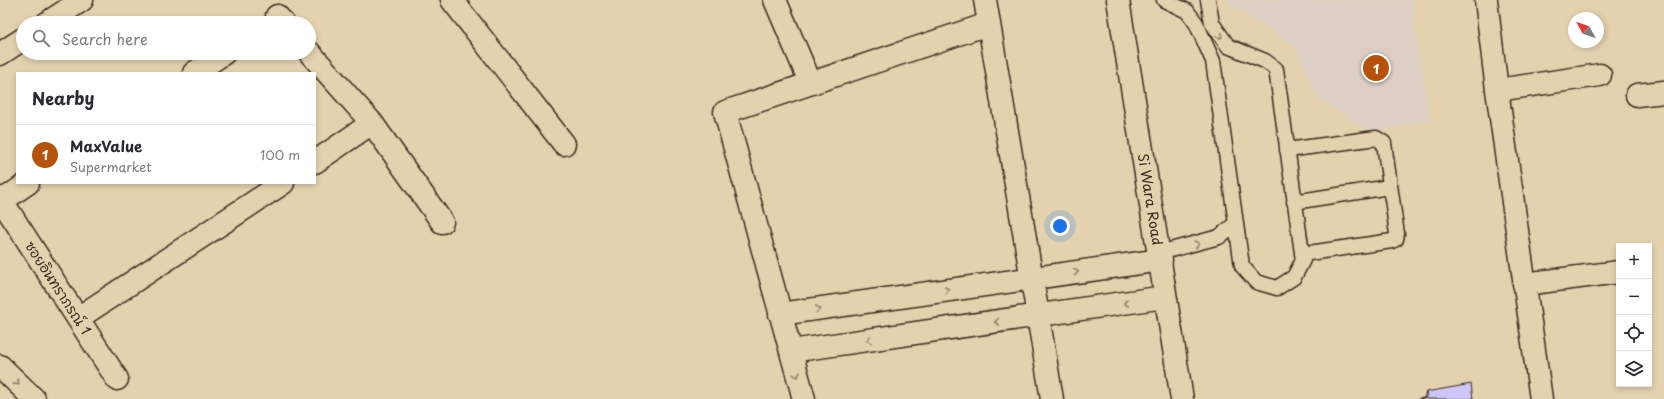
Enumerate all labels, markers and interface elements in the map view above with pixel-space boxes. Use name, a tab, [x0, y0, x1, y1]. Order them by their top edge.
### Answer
north arrow	[1568, 12, 1604, 48]
search box	[16, 16, 316, 60]
icon: search	[30, 27, 52, 49]
text: Search here	[62, 27, 148, 50]
one-way arrow	[1215, 32, 1223, 39]
pin: 1	[1363, 53, 1389, 83]
text: Nearby	[32, 85, 94, 111]
text: MaxValue	[70, 134, 142, 157]
text: 1	[42, 145, 48, 164]
text: 100 m	[260, 145, 300, 164]
street label: Si Wara Road	[1133, 152, 1168, 247]
text: Supermarket	[70, 157, 152, 176]
your location	[1050, 216, 1070, 236]
street label: ซอยอินทราภรณ์ 1	[20, 237, 97, 339]
one-way arrow	[1194, 240, 1201, 248]
map controls	[1616, 243, 1652, 387]
button: +	[1616, 243, 1652, 279]
one-way arrow	[1073, 268, 1079, 277]
button: −	[1616, 279, 1652, 315]
one-way arrow	[944, 286, 950, 295]
one-way arrow	[1123, 298, 1129, 307]
one-way arrow	[815, 305, 821, 314]
button: locate	[1616, 315, 1652, 351]
one-way arrow	[994, 317, 1000, 326]
one-way arrow	[866, 335, 872, 344]
button: layers	[1616, 351, 1652, 387]
one-way arrow	[792, 371, 801, 378]
one-way arrow	[12, 378, 20, 386]

